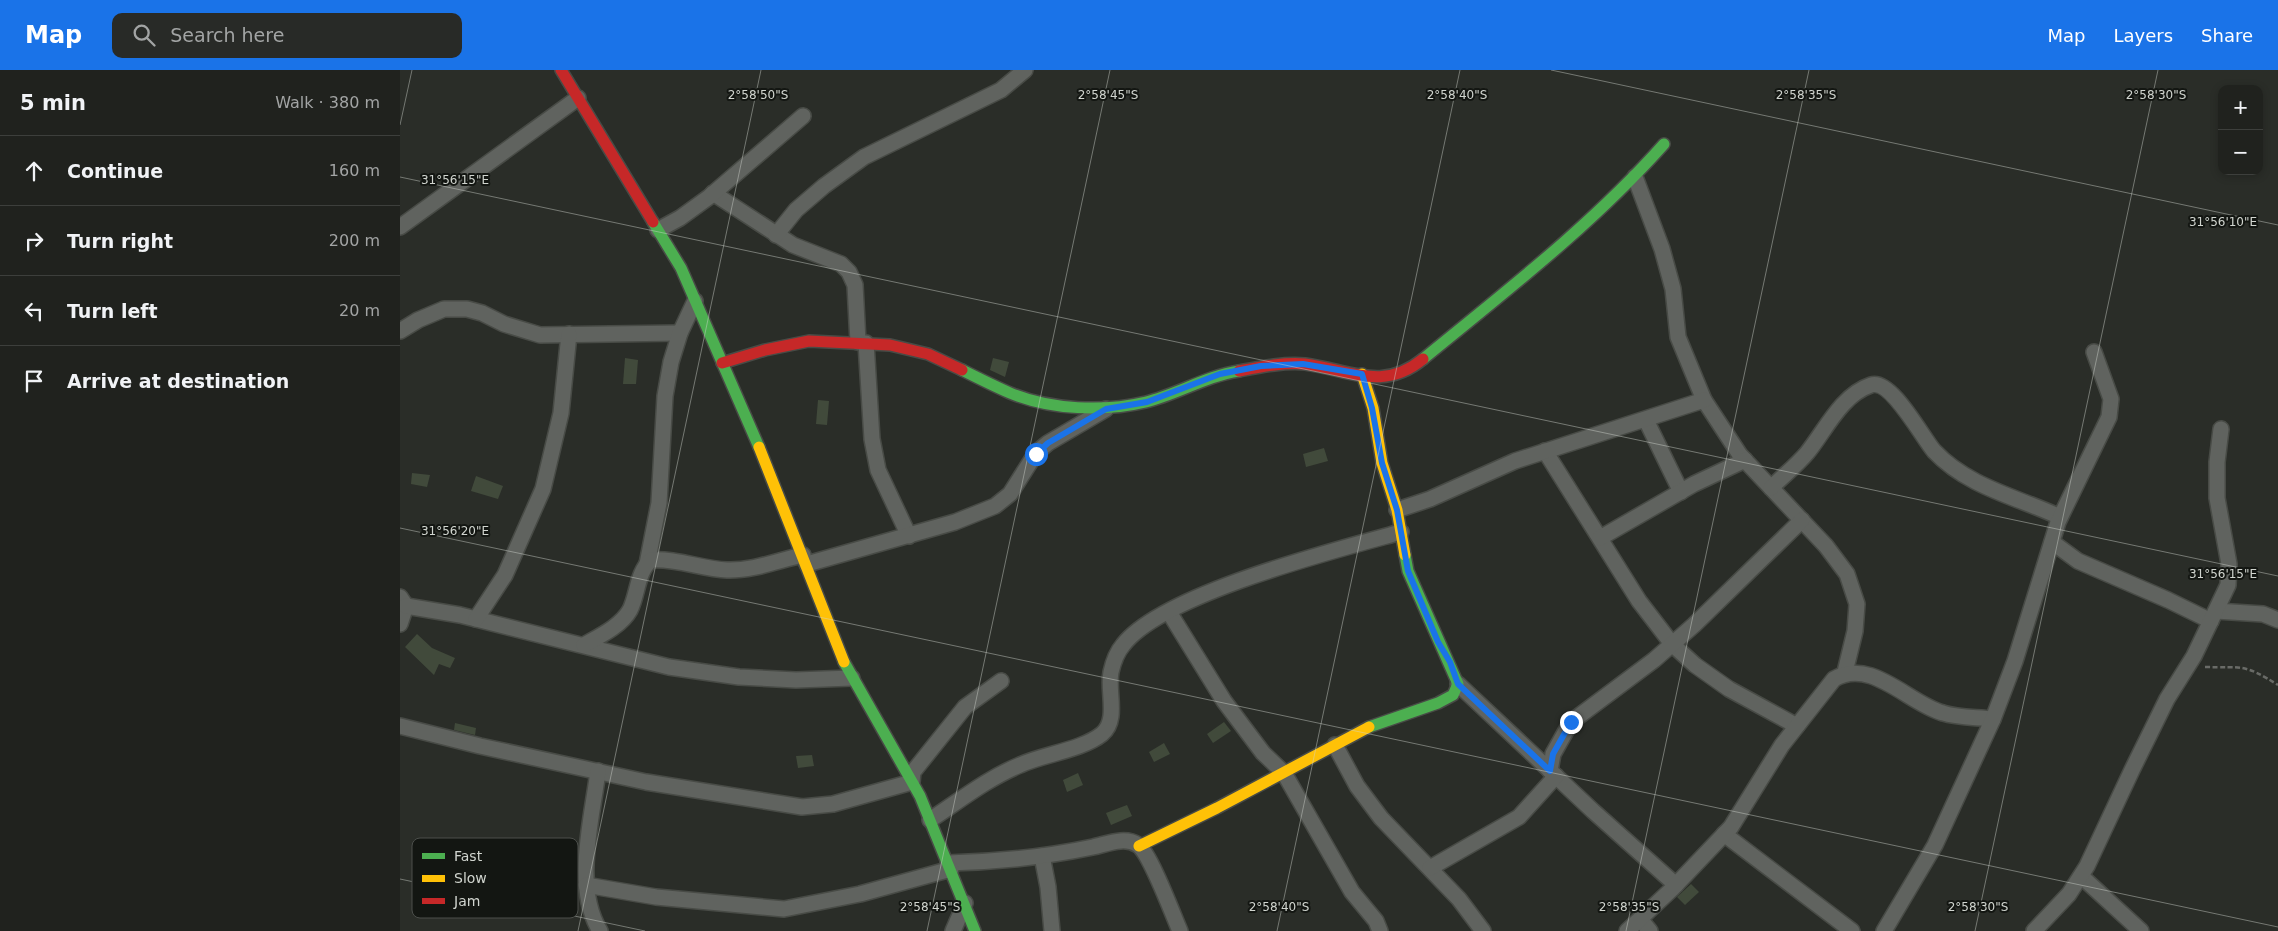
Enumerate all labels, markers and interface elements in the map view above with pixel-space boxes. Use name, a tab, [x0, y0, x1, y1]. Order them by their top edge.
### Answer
search box	[112, 13, 462, 58]
text: Map	[25, 21, 82, 49]
icon: search	[130, 21, 158, 49]
text: Search here	[170, 24, 284, 46]
text: Map	[2047, 25, 2085, 46]
text: Layers	[2113, 25, 2173, 46]
text: Share	[2201, 25, 2253, 46]
map controls	[2218, 85, 2263, 175]
button: +	[2218, 85, 2263, 130]
text: 2°58'50"S	[728, 88, 788, 102]
text: 2°58'45"S	[1078, 88, 1138, 102]
text: 2°58'40"S	[1427, 88, 1487, 102]
text: 2°58'35"S	[1776, 88, 1836, 102]
text: 2°58'30"S	[2126, 88, 2186, 102]
text: 5 min	[20, 91, 86, 115]
text: Walk · 380 m	[275, 93, 380, 112]
button: −	[2218, 130, 2263, 175]
icon: ahead	[20, 157, 48, 185]
text: Continue	[67, 160, 163, 182]
text: 160 m	[329, 161, 380, 180]
text: 31°56'15"E	[421, 173, 489, 187]
text: 31°56'10"E	[2189, 215, 2257, 229]
icon: right	[20, 227, 48, 255]
text: Turn right	[67, 230, 173, 252]
text: 200 m	[329, 231, 380, 250]
icon: left	[20, 297, 48, 325]
text: Turn left	[67, 300, 158, 322]
text: 20 m	[339, 301, 380, 320]
icon: arrive	[20, 367, 48, 395]
text: Arrive at destination	[67, 370, 289, 392]
route start	[1025, 443, 1048, 466]
text: 31°56'20"E	[421, 524, 489, 538]
text: 31°56'15"E	[2189, 567, 2257, 581]
route end	[1560, 711, 1583, 734]
legend	[412, 838, 578, 918]
text: Fast	[454, 848, 483, 864]
text: Slow	[454, 870, 487, 886]
text: Jam	[453, 893, 480, 909]
text: 2°58'45"S	[900, 900, 960, 914]
text: 2°58'40"S	[1249, 900, 1309, 914]
text: 2°58'35"S	[1599, 900, 1659, 914]
text: 2°58'30"S	[1948, 900, 2008, 914]

